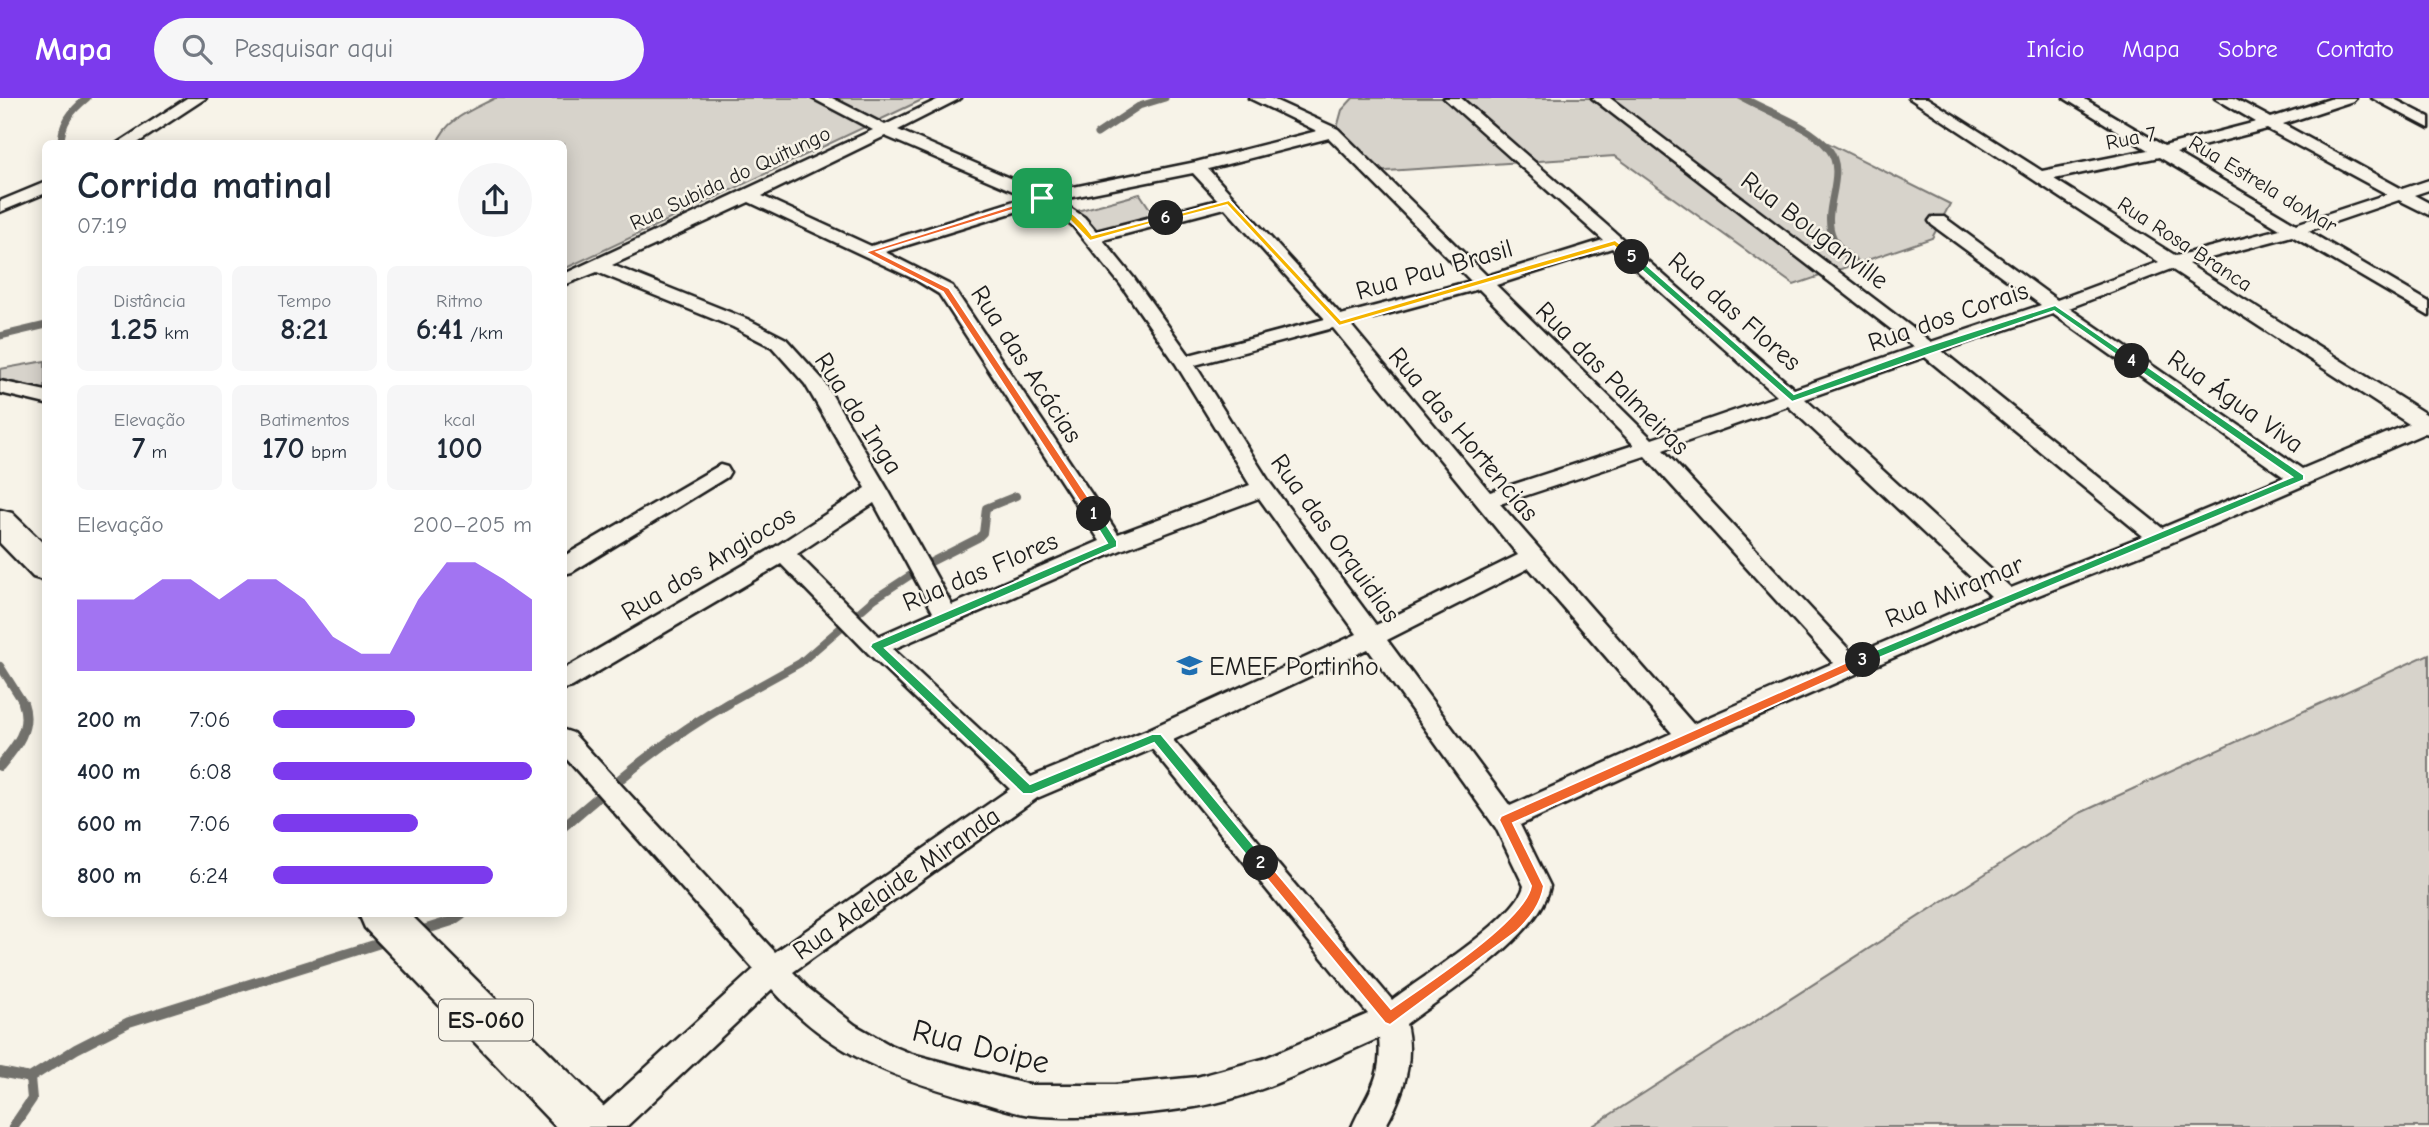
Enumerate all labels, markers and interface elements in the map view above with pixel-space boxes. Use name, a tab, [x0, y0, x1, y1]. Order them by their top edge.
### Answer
search box	[154, 18, 644, 81]
text: Mapa	[35, 30, 112, 68]
icon: search	[178, 30, 216, 68]
text: Pesquisar aqui	[234, 34, 393, 64]
text: Início	[2026, 35, 2084, 63]
text: Mapa	[2122, 35, 2180, 63]
text: Sobre	[2218, 35, 2278, 63]
text: Contato	[2316, 35, 2394, 63]
street label: Rua Subida do Quitungo	[626, 121, 834, 235]
street label: Rua 7	[2104, 121, 2158, 155]
street label: Rua Estrela doMar	[2185, 130, 2342, 238]
button: share	[458, 163, 532, 237]
text: Corrida matinal	[77, 164, 332, 208]
street label: Rua Bouganville	[1735, 166, 1894, 296]
pin	[1012, 168, 1072, 228]
icon: arrive	[1023, 179, 1061, 217]
street label: Rua Rosa Branca	[2113, 192, 2257, 296]
pin: 6	[1148, 200, 1184, 236]
text: 6	[1161, 206, 1170, 228]
text: 07:19	[77, 212, 127, 239]
street label: Rua Pau Brasil	[1353, 233, 1516, 307]
pin: 5	[1614, 240, 1650, 274]
text: 5	[1626, 245, 1637, 267]
street label: Rua das Flores	[1662, 246, 1807, 377]
street label: Rua dos Corais	[1864, 276, 2032, 358]
street label: Rua das Acácias	[964, 280, 1088, 449]
text: Distância	[113, 290, 186, 312]
text: Tempo	[278, 290, 331, 312]
text: Ritmo	[436, 290, 483, 312]
street label: Rua das Palmeiras	[1529, 296, 1695, 462]
text: 1.25	[110, 312, 158, 347]
text: 8:21	[280, 312, 329, 347]
text: 6:41	[416, 312, 464, 347]
text: km	[158, 322, 189, 344]
text: /km	[464, 322, 503, 344]
street label: Rua das Hortencias	[1382, 342, 1545, 527]
street label: Rua Água Viva	[2162, 343, 2310, 460]
pin: 4	[2114, 344, 2150, 378]
street label: Rua do Inga	[808, 347, 909, 480]
text: 4	[2127, 349, 2136, 371]
text: Elevação	[114, 409, 185, 431]
text: Batimentos	[260, 409, 349, 431]
text: kcal	[444, 409, 475, 431]
text: 7	[132, 431, 145, 466]
text: 170	[262, 431, 305, 466]
text: 100	[436, 431, 483, 466]
text: m	[145, 441, 167, 463]
text: bpm	[305, 441, 347, 463]
street label: Rua das Orquidias	[1264, 449, 1406, 629]
pin: 1	[1076, 496, 1112, 532]
street label: Rua dos Angiocos	[616, 500, 801, 628]
text: 1	[1090, 502, 1097, 524]
text: Elevação	[77, 511, 164, 538]
text: 200–205 m	[413, 511, 532, 538]
street label: Rua das Flores	[898, 526, 1063, 618]
street label: Rua Miramar	[1881, 549, 2029, 634]
pin: 3	[1846, 642, 1881, 678]
text: 3	[1858, 648, 1867, 670]
school or university icon: EMEF Portinho	[1175, 652, 1203, 680]
place label: EMEF Portinho	[1209, 652, 1379, 682]
text: 200 m	[77, 706, 141, 733]
text: 7:06	[189, 706, 231, 733]
text: 400 m	[77, 758, 141, 785]
text: 6:08	[189, 758, 231, 785]
street label: Rua Adelaide Miranda	[787, 801, 1006, 967]
text: 600 m	[77, 810, 142, 837]
text: 7:06	[189, 810, 231, 837]
pin: 2	[1244, 846, 1278, 880]
text: 2	[1256, 851, 1265, 873]
text: 800 m	[77, 862, 142, 889]
text: 6:24	[189, 862, 229, 889]
road number: ES-060	[439, 1000, 533, 1040]
street label: Rua Doipe	[908, 1012, 1053, 1081]

